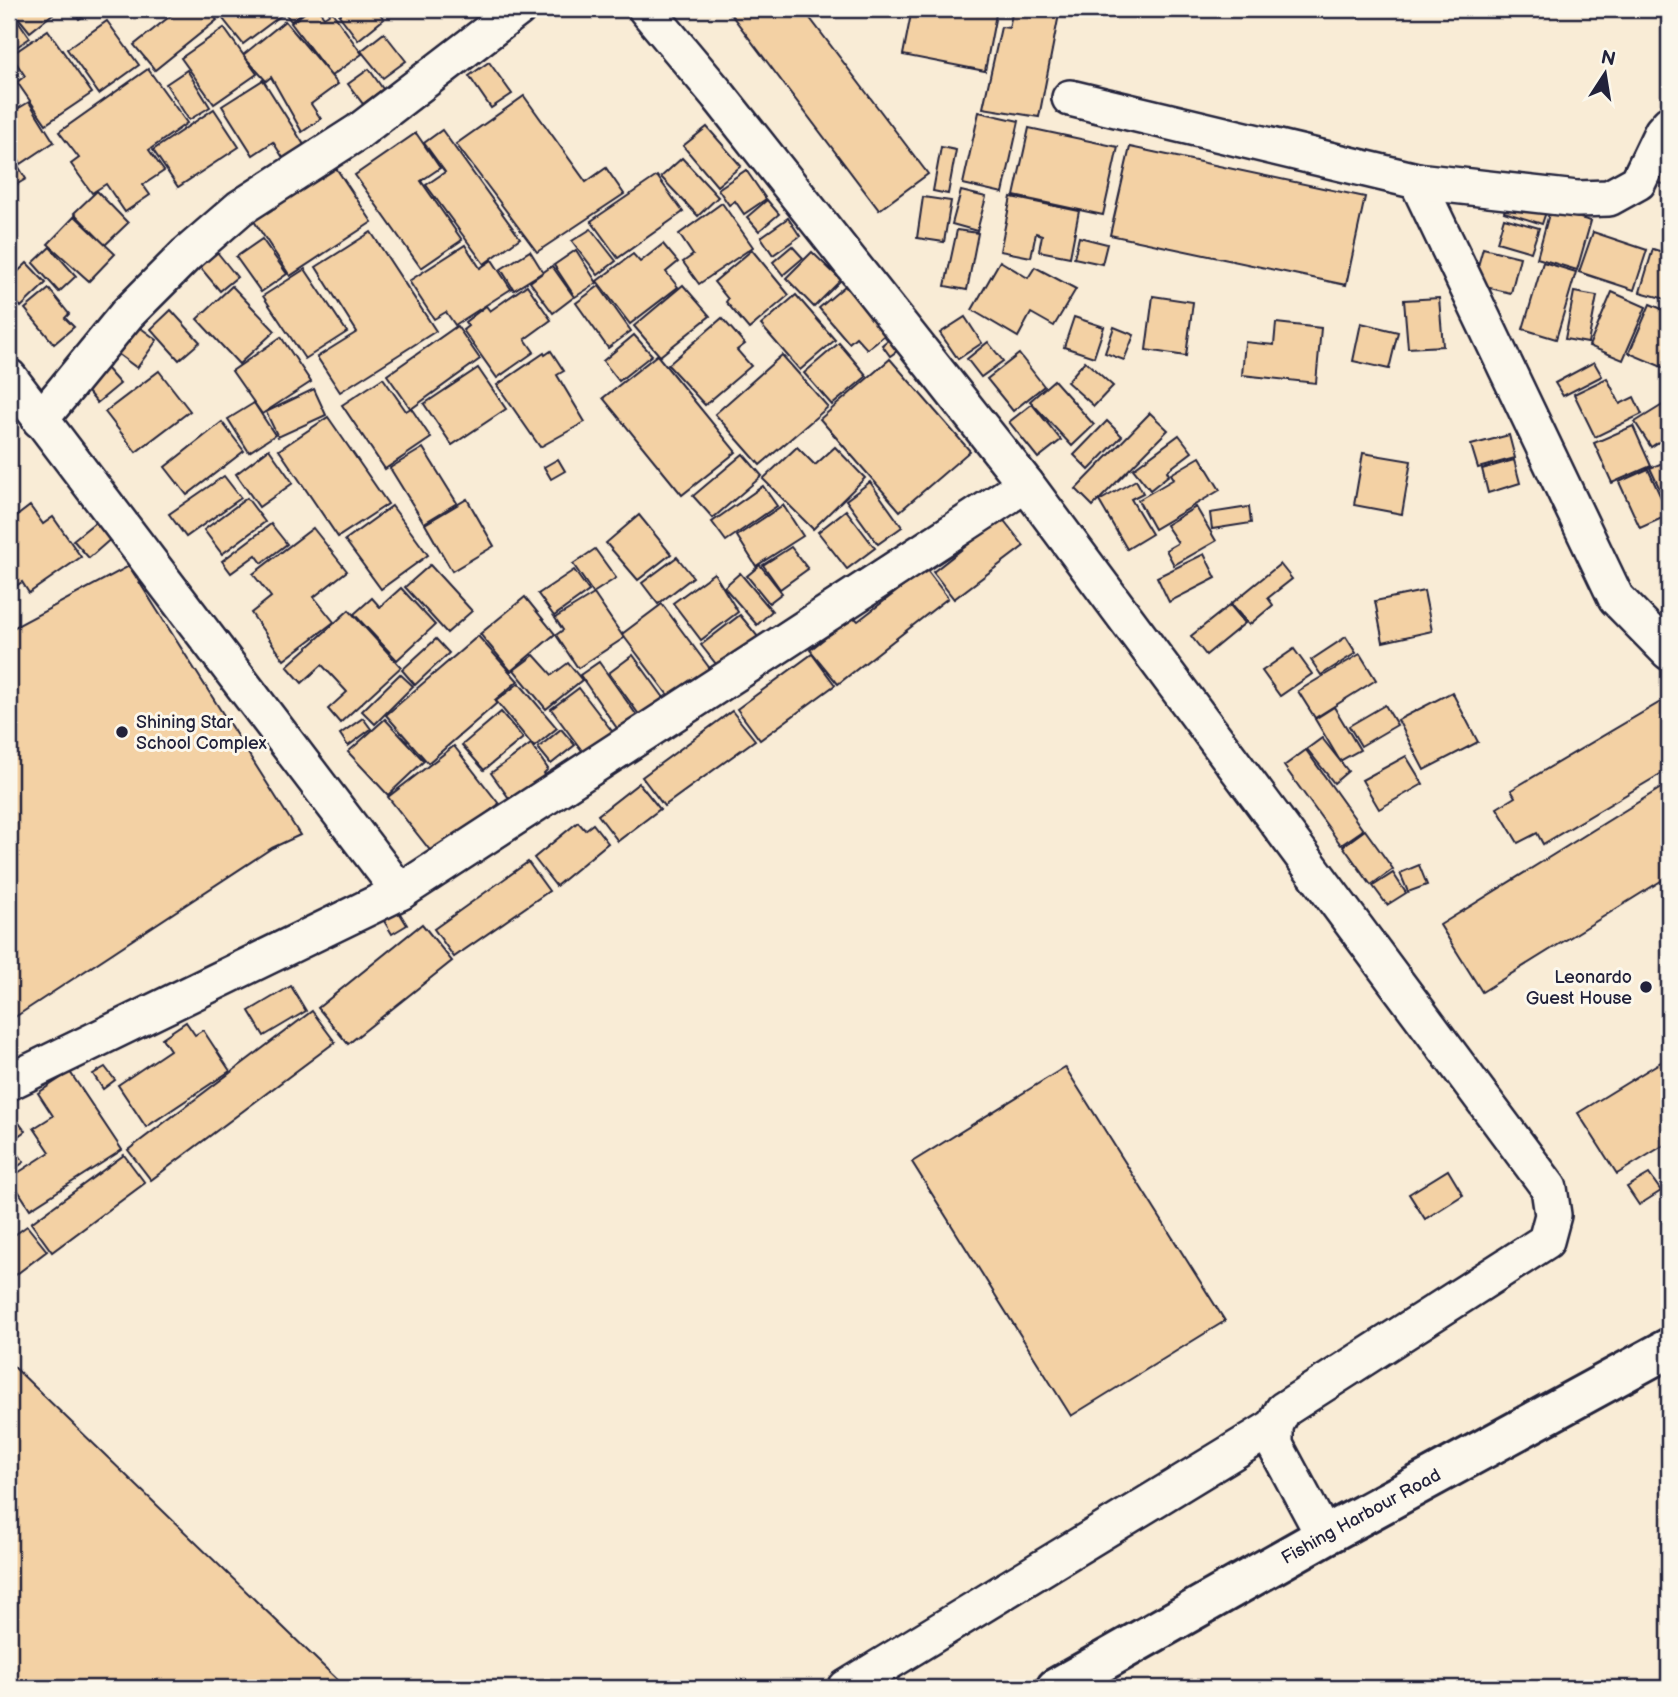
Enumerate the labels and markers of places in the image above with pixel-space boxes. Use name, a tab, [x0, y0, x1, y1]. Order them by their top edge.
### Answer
place label: Shining Star School Complex	[136, 712, 267, 754]
marker: Shining Star School Complex	[114, 724, 130, 740]
place label: Leonardo Guest House	[1526, 967, 1632, 1009]
marker: Leonardo Guest House	[1638, 979, 1654, 995]

